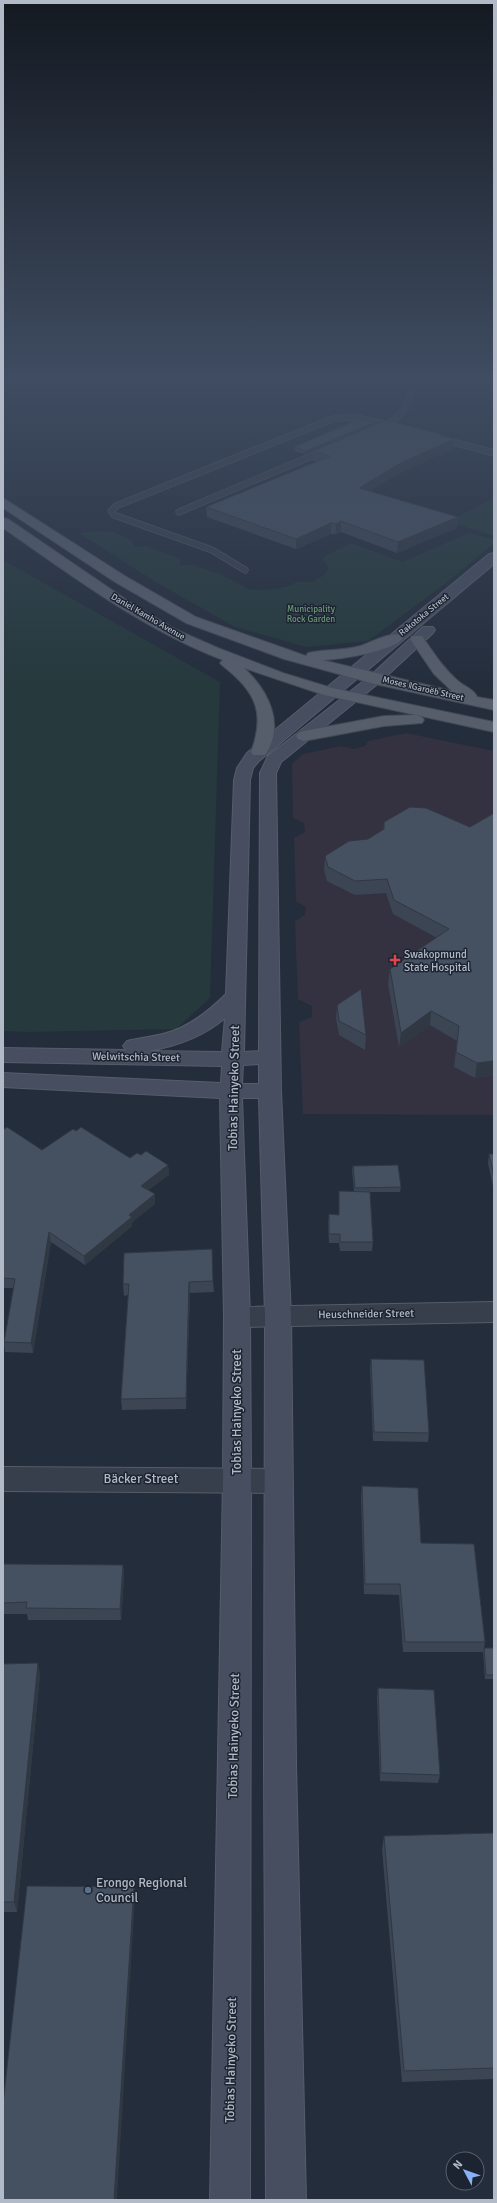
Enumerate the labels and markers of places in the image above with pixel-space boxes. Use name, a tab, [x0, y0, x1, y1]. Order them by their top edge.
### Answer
place label: Swakopmund State Hospital	[404, 948, 470, 974]
marker: Swakopmund State Hospital	[389, 954, 401, 966]
place label: Erongo Regional Council	[96, 1875, 187, 1906]
marker: Erongo Regional Council	[83, 1885, 93, 1895]

